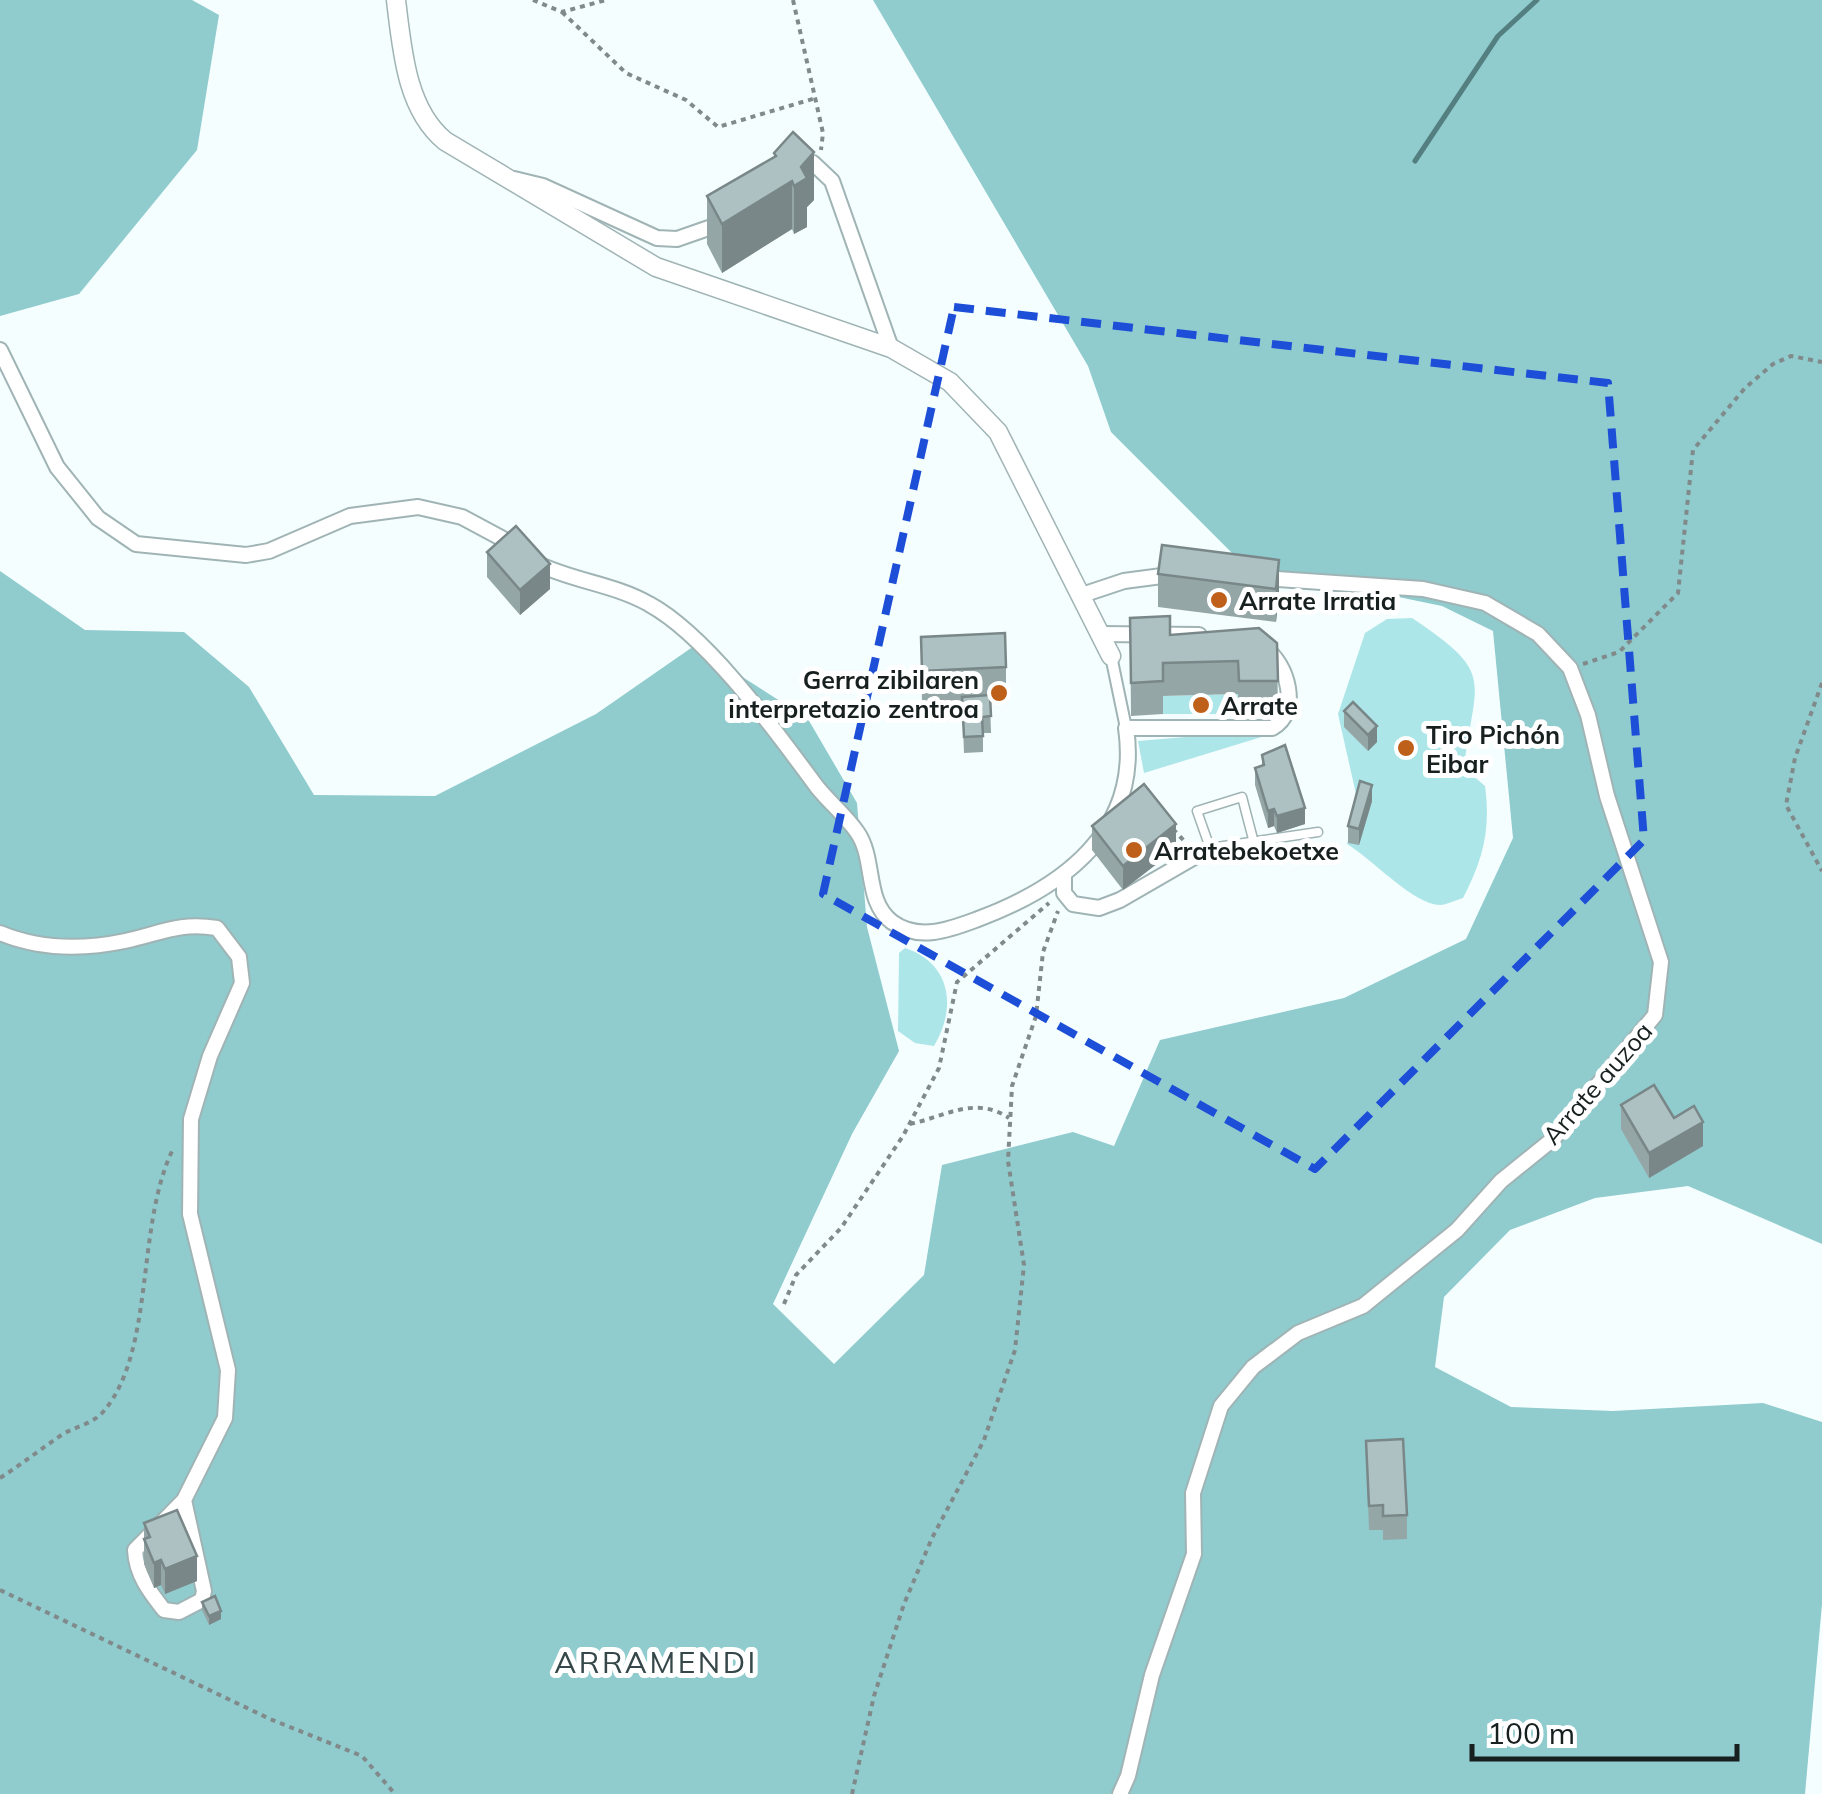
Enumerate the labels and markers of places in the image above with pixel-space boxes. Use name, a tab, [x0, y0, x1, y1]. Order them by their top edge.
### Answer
place label: Arrate Irratia	[1239, 585, 1396, 616]
marker: Arrate Irratia	[1208, 589, 1230, 611]
place label: Gerra zibilaren interpretazio zentroa	[728, 664, 979, 724]
marker: Gerra zibilaren interpretazio zentroa	[988, 682, 1010, 704]
place label: Arrate	[1221, 690, 1298, 721]
marker: Arrate	[1190, 694, 1212, 716]
place label: Tiro Pichón Eibar	[1426, 719, 1560, 779]
marker: Tiro Pichón Eibar	[1395, 737, 1417, 759]
place label: Arratebekoetxe	[1154, 835, 1339, 866]
marker: Arratebekoetxe	[1123, 839, 1145, 861]

